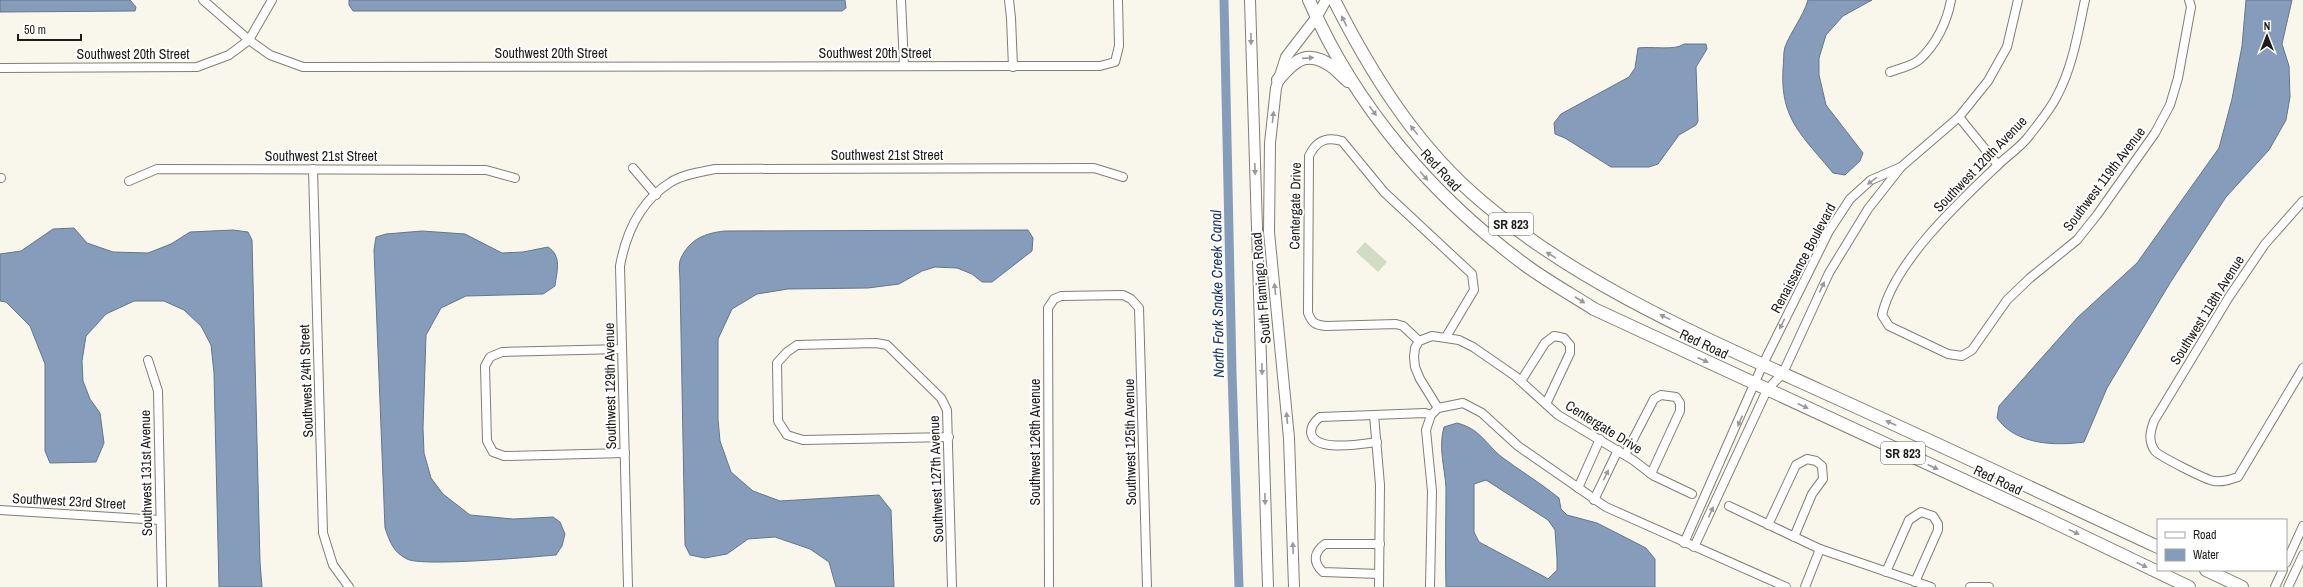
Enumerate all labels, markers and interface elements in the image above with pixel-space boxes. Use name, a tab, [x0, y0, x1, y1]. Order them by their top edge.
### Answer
one-way arrow	[1341, 15, 1347, 26]
scale bar	[18, 16, 81, 42]
north arrow	[2247, 16, 2287, 56]
text: N	[2264, 19, 2270, 33]
text: 50 m	[24, 22, 46, 38]
one-way arrow	[1248, 33, 1254, 46]
street label: Southwest 20th Street	[495, 44, 607, 62]
street label: Southwest 20th Street	[819, 44, 931, 62]
street label: Southwest 20th Street	[77, 45, 189, 63]
one-way arrow	[1302, 55, 1314, 62]
one-way arrow	[1369, 106, 1377, 116]
one-way arrow	[1269, 111, 1276, 123]
street label: Southwest 120th Avenue	[1929, 112, 2031, 216]
street label: Southwest 119th Avenue	[2059, 123, 2149, 235]
one-way arrow	[1410, 124, 1419, 135]
street label: Red Road	[1417, 145, 1465, 195]
street label: Southwest 21st Street	[831, 146, 943, 164]
street label: Southwest 21st Street	[265, 147, 377, 165]
street label: Centergate Drive	[1285, 162, 1305, 250]
one-way arrow	[1252, 163, 1258, 176]
one-way arrow	[1420, 171, 1429, 181]
one-way arrow	[1866, 177, 1877, 185]
street label: Renaissance Boulevard	[1766, 200, 1840, 316]
water label: North Fork Snake Creek Canal	[1205, 210, 1229, 378]
road number: SR 823	[1489, 213, 1533, 235]
street label: South Flamingo Road	[1247, 232, 1275, 344]
one-way arrow	[1545, 251, 1557, 258]
street label: Southwest 118th Avenue	[2166, 252, 2248, 368]
one-way arrow	[1819, 281, 1825, 293]
one-way arrow	[1271, 283, 1278, 295]
one-way arrow	[1575, 296, 1585, 304]
one-way arrow	[1659, 314, 1671, 320]
one-way arrow	[1779, 319, 1785, 330]
street label: Southwest 129th Avenue	[600, 322, 620, 450]
street label: Southwest 24th Street	[295, 324, 317, 438]
street label: Red Road	[1677, 325, 1731, 363]
one-way arrow	[1698, 357, 1709, 363]
one-way arrow	[1258, 363, 1265, 375]
street label: Southwest 125th Avenue	[1120, 378, 1140, 506]
street label: Southwest 126th Avenue	[1026, 379, 1044, 505]
street label: Centergate Drive	[1562, 396, 1646, 458]
one-way arrow	[1797, 403, 1808, 409]
street label: Southwest 131st Avenue	[136, 410, 156, 536]
one-way arrow	[1284, 412, 1290, 424]
street label: Southwest 127th Avenue	[925, 415, 947, 543]
one-way arrow	[1736, 415, 1742, 427]
one-way arrow	[1886, 420, 1897, 426]
road number: SR 823	[1881, 442, 1925, 464]
street label: Red Road	[1971, 461, 2025, 499]
one-way arrow	[1928, 464, 1940, 470]
one-way arrow	[1603, 469, 1609, 481]
street label: Southwest 23rd Street	[12, 489, 126, 513]
one-way arrow	[1262, 493, 1268, 506]
one-way arrow	[1708, 506, 1714, 517]
legend	[2157, 519, 2287, 571]
text: Road	[2193, 527, 2217, 543]
one-way arrow	[2069, 529, 2080, 535]
one-way arrow	[1289, 542, 1296, 554]
text: Water	[2193, 547, 2220, 563]
one-way arrow	[2137, 562, 2148, 568]

